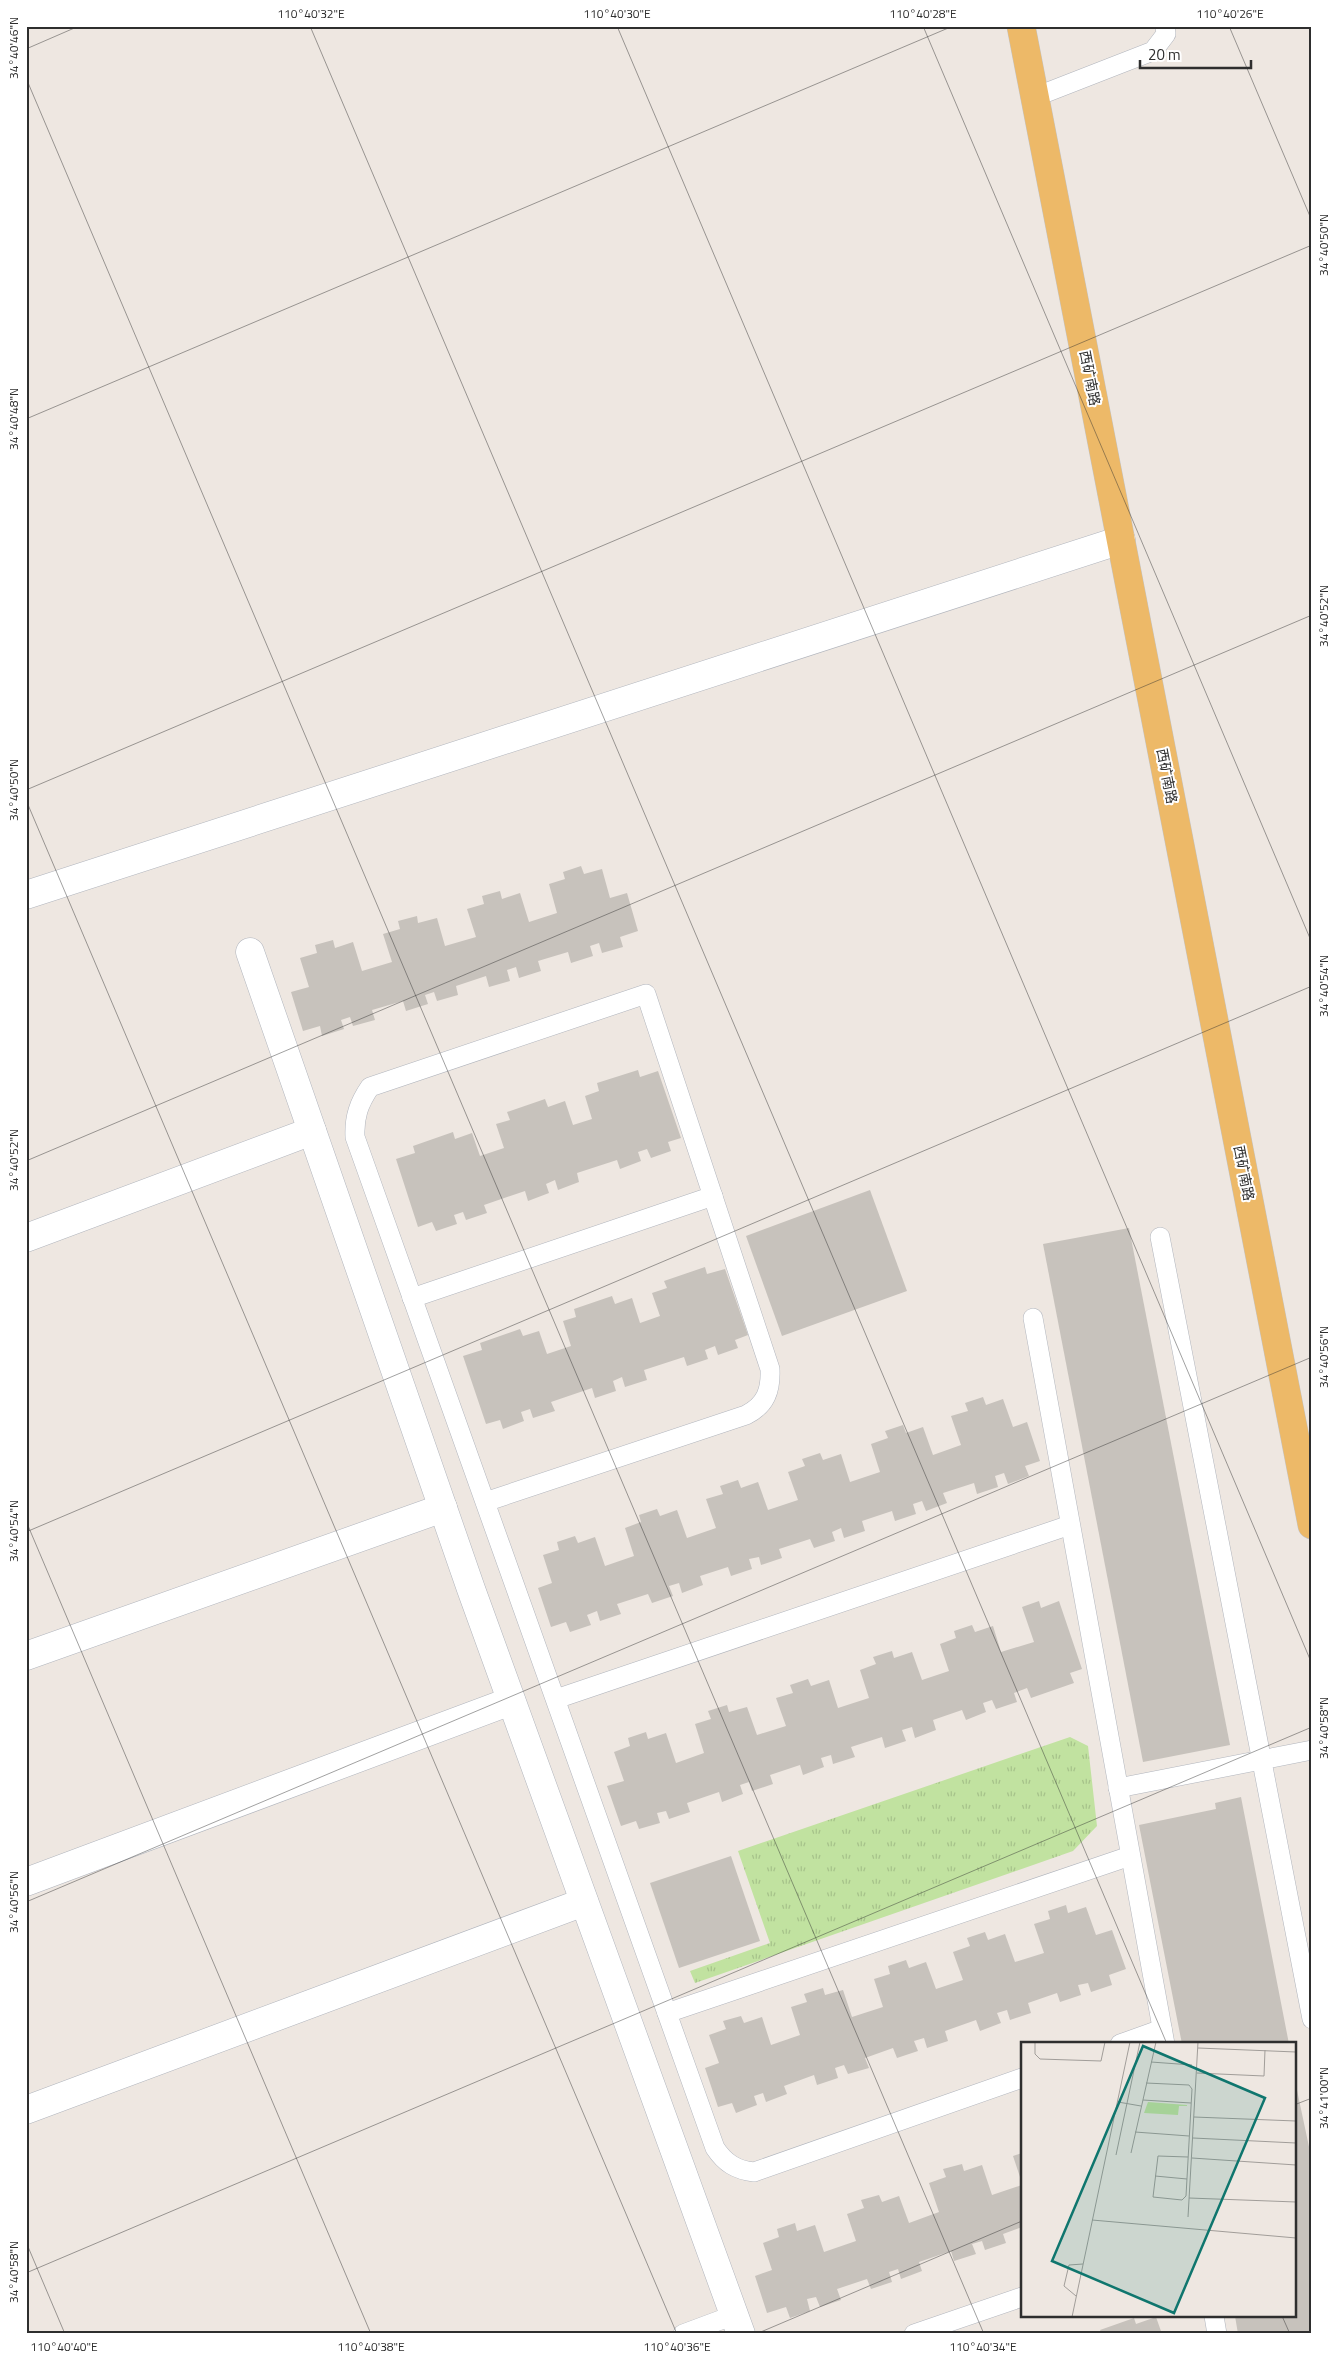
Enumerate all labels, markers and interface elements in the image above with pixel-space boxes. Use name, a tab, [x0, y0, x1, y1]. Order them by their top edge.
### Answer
text: 110°40'32"E	[277, 4, 345, 23]
text: 110°40'30"E	[583, 4, 651, 23]
text: 110°40'28"E	[889, 4, 957, 23]
text: 110°40'26"E	[1196, 4, 1264, 23]
text: 34°40'46"N	[4, 17, 23, 79]
scale bar	[1140, 38, 1252, 70]
text: 20 m	[1148, 43, 1181, 66]
text: 34°40'50"N	[1314, 214, 1333, 276]
street label: 西矿南路	[1075, 348, 1106, 407]
text: 34°40'48"N	[4, 388, 23, 450]
text: 34°40'52"N	[1314, 585, 1333, 647]
street label: 西矿南路	[1152, 746, 1183, 805]
text: 34°40'50"N	[4, 759, 23, 821]
text: 34°40'54"N	[1314, 955, 1333, 1017]
text: 34°40'52"N	[4, 1129, 23, 1191]
street label: 西矿南路	[1229, 1143, 1260, 1202]
text: 34°40'56"N	[1314, 1326, 1333, 1388]
text: 34°40'54"N	[4, 1500, 23, 1562]
text: 34°40'58"N	[1314, 1697, 1333, 1759]
text: 34°40'56"N	[4, 1871, 23, 1933]
inset map	[1021, 2042, 1296, 2318]
text: 34°41'00"N	[1314, 2067, 1333, 2129]
text: 34°40'58"N	[4, 2241, 23, 2303]
text: 110°40'40"E	[30, 2337, 98, 2356]
text: 110°40'38"E	[337, 2337, 405, 2356]
text: 110°40'36"E	[643, 2337, 711, 2356]
text: 110°40'34"E	[949, 2337, 1017, 2356]

